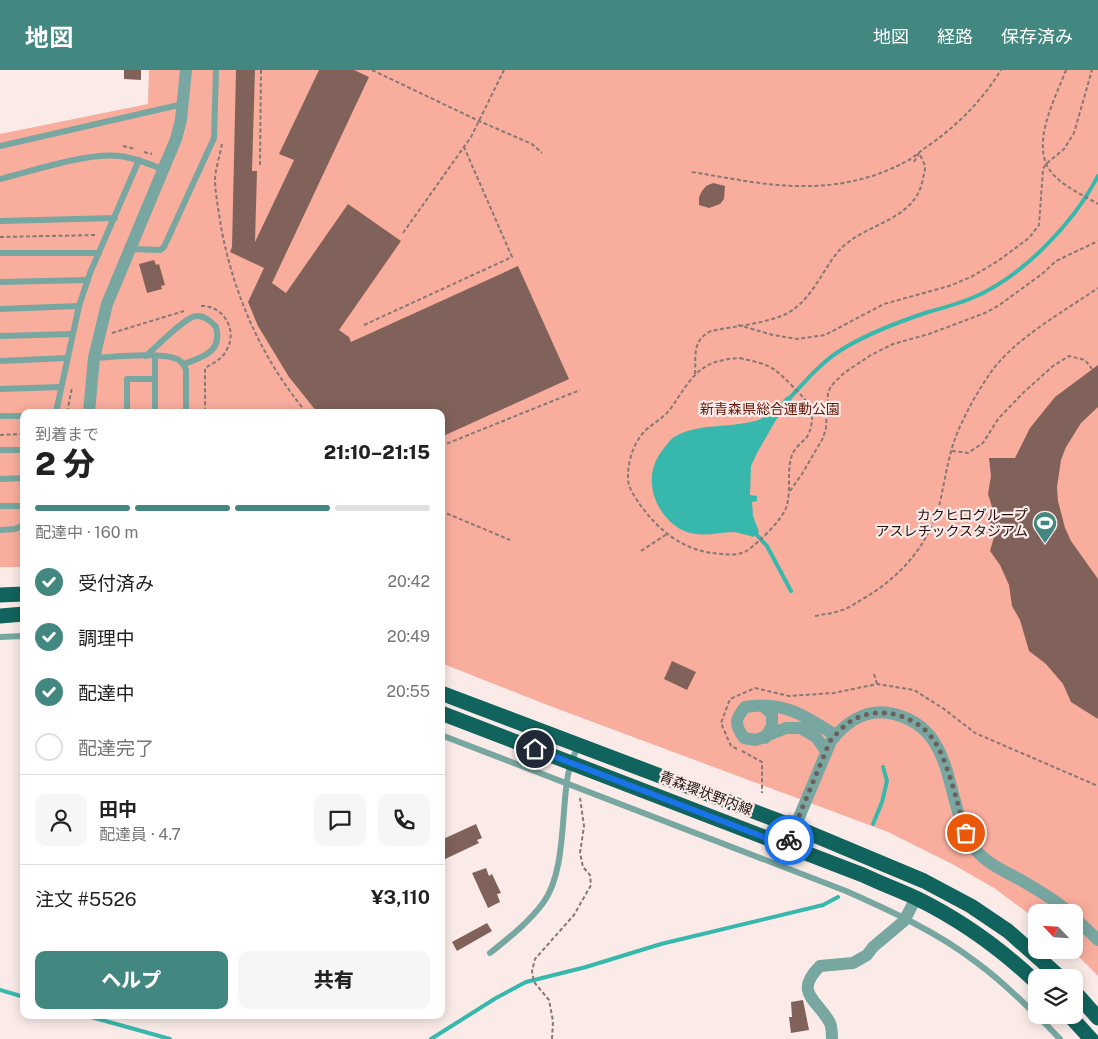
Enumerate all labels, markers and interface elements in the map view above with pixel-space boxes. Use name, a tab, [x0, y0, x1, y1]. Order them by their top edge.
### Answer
text: 地図	[25, 23, 73, 51]
text: 地図	[873, 26, 909, 47]
text: 経路	[937, 26, 973, 47]
text: 保存済み	[1001, 26, 1073, 47]
park label: 新青森県総合運動公園	[700, 401, 840, 417]
text: 到着まで	[35, 425, 99, 444]
text: 21:10–21:15	[324, 441, 430, 463]
text: 2 分	[35, 445, 95, 482]
place label: カクヒログループ アスレチックスタジアム	[875, 507, 1028, 539]
sports icon: カクヒログループ アスレチックスタジアム	[1032, 510, 1058, 544]
text: 配達中 · 160 m	[35, 523, 138, 542]
icon: check	[35, 568, 63, 596]
text: 受付済み	[78, 572, 154, 594]
text: 20:42	[388, 572, 430, 591]
icon: check	[35, 623, 63, 651]
text: 調理中	[78, 627, 135, 649]
text: 20:49	[387, 627, 430, 646]
icon: check	[35, 678, 63, 706]
text: 配達中	[78, 682, 135, 704]
text: 20:55	[387, 682, 430, 701]
pin	[514, 728, 556, 770]
icon: home	[521, 735, 549, 763]
text: 配達完了	[78, 737, 154, 759]
street label: 青森環状野内線	[657, 768, 755, 818]
button: person	[35, 794, 87, 846]
button: chat	[314, 794, 366, 846]
button: phone	[378, 794, 430, 846]
text: 田中	[99, 798, 137, 820]
pin	[945, 812, 987, 854]
courier	[764, 815, 814, 865]
icon: bag	[952, 819, 980, 847]
text: 配達員 · 4.7	[99, 825, 181, 844]
icon: bike	[775, 826, 803, 854]
text: ¥3,110	[371, 886, 430, 908]
text: 注文 #5526	[35, 888, 137, 910]
north arrow	[1028, 904, 1082, 959]
map controls	[1028, 904, 1083, 1024]
button: ヘルプ	[35, 951, 228, 1009]
button: 共有	[238, 951, 430, 1009]
button: layers	[1028, 969, 1083, 1024]

